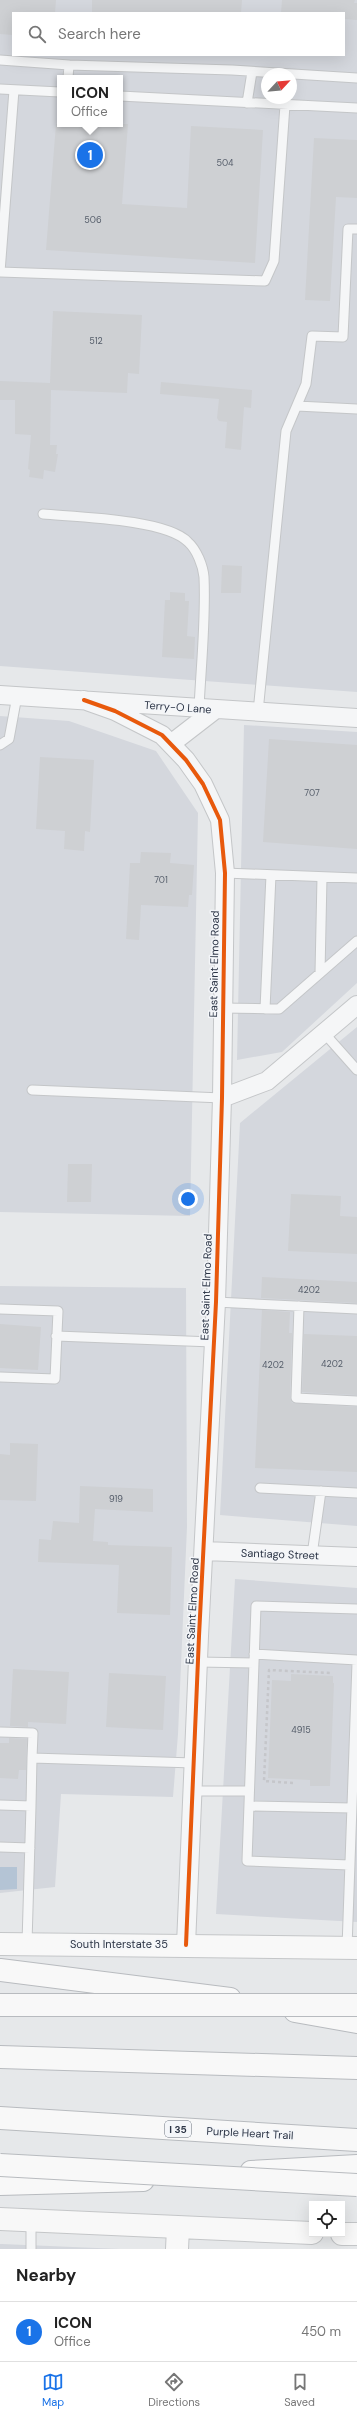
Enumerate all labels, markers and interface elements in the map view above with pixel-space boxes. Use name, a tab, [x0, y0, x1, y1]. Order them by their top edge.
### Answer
search box	[12, 12, 345, 56]
icon: search	[26, 23, 48, 45]
text: Search here	[58, 24, 141, 44]
north arrow	[261, 68, 297, 104]
popup	[57, 75, 123, 127]
text: ICON	[71, 83, 109, 103]
text: Office	[71, 103, 108, 120]
pin: 1	[77, 140, 103, 170]
house number: 504	[216, 157, 234, 169]
house number: 506	[84, 214, 102, 226]
house number: 512	[89, 335, 103, 347]
street label: Terry-O Lane	[144, 698, 212, 716]
house number: 707	[304, 787, 320, 799]
house number: 701	[154, 874, 168, 886]
street label: East Saint Elmo Road	[206, 910, 222, 1018]
your location	[178, 1189, 198, 1209]
street label: East Saint Elmo Road	[197, 1233, 215, 1341]
house number: 4202	[298, 1284, 320, 1296]
house number: 4202	[321, 1358, 343, 1370]
house number: 4202	[262, 1359, 284, 1371]
house number: 919	[109, 1493, 123, 1505]
street label: Santiago Street	[241, 1546, 319, 1562]
street label: East Saint Elmo Road	[182, 1557, 202, 1665]
house number: 4915	[291, 1724, 311, 1736]
street label: South Interstate 35	[70, 1937, 168, 1951]
road number: I 35	[165, 2121, 191, 2137]
street label: Purple Heart Trail	[206, 2124, 294, 2142]
map controls	[309, 2201, 345, 2237]
button: locate	[309, 2201, 345, 2237]
text: Nearby	[16, 2264, 76, 2286]
text: ICON	[54, 2313, 92, 2333]
text: 1	[27, 2323, 31, 2340]
text: 450 m	[301, 2323, 341, 2340]
text: Office	[54, 2333, 91, 2350]
tab: Map	[42, 2371, 64, 2409]
tab: Directions	[148, 2371, 200, 2409]
tab: Saved	[284, 2371, 315, 2409]

